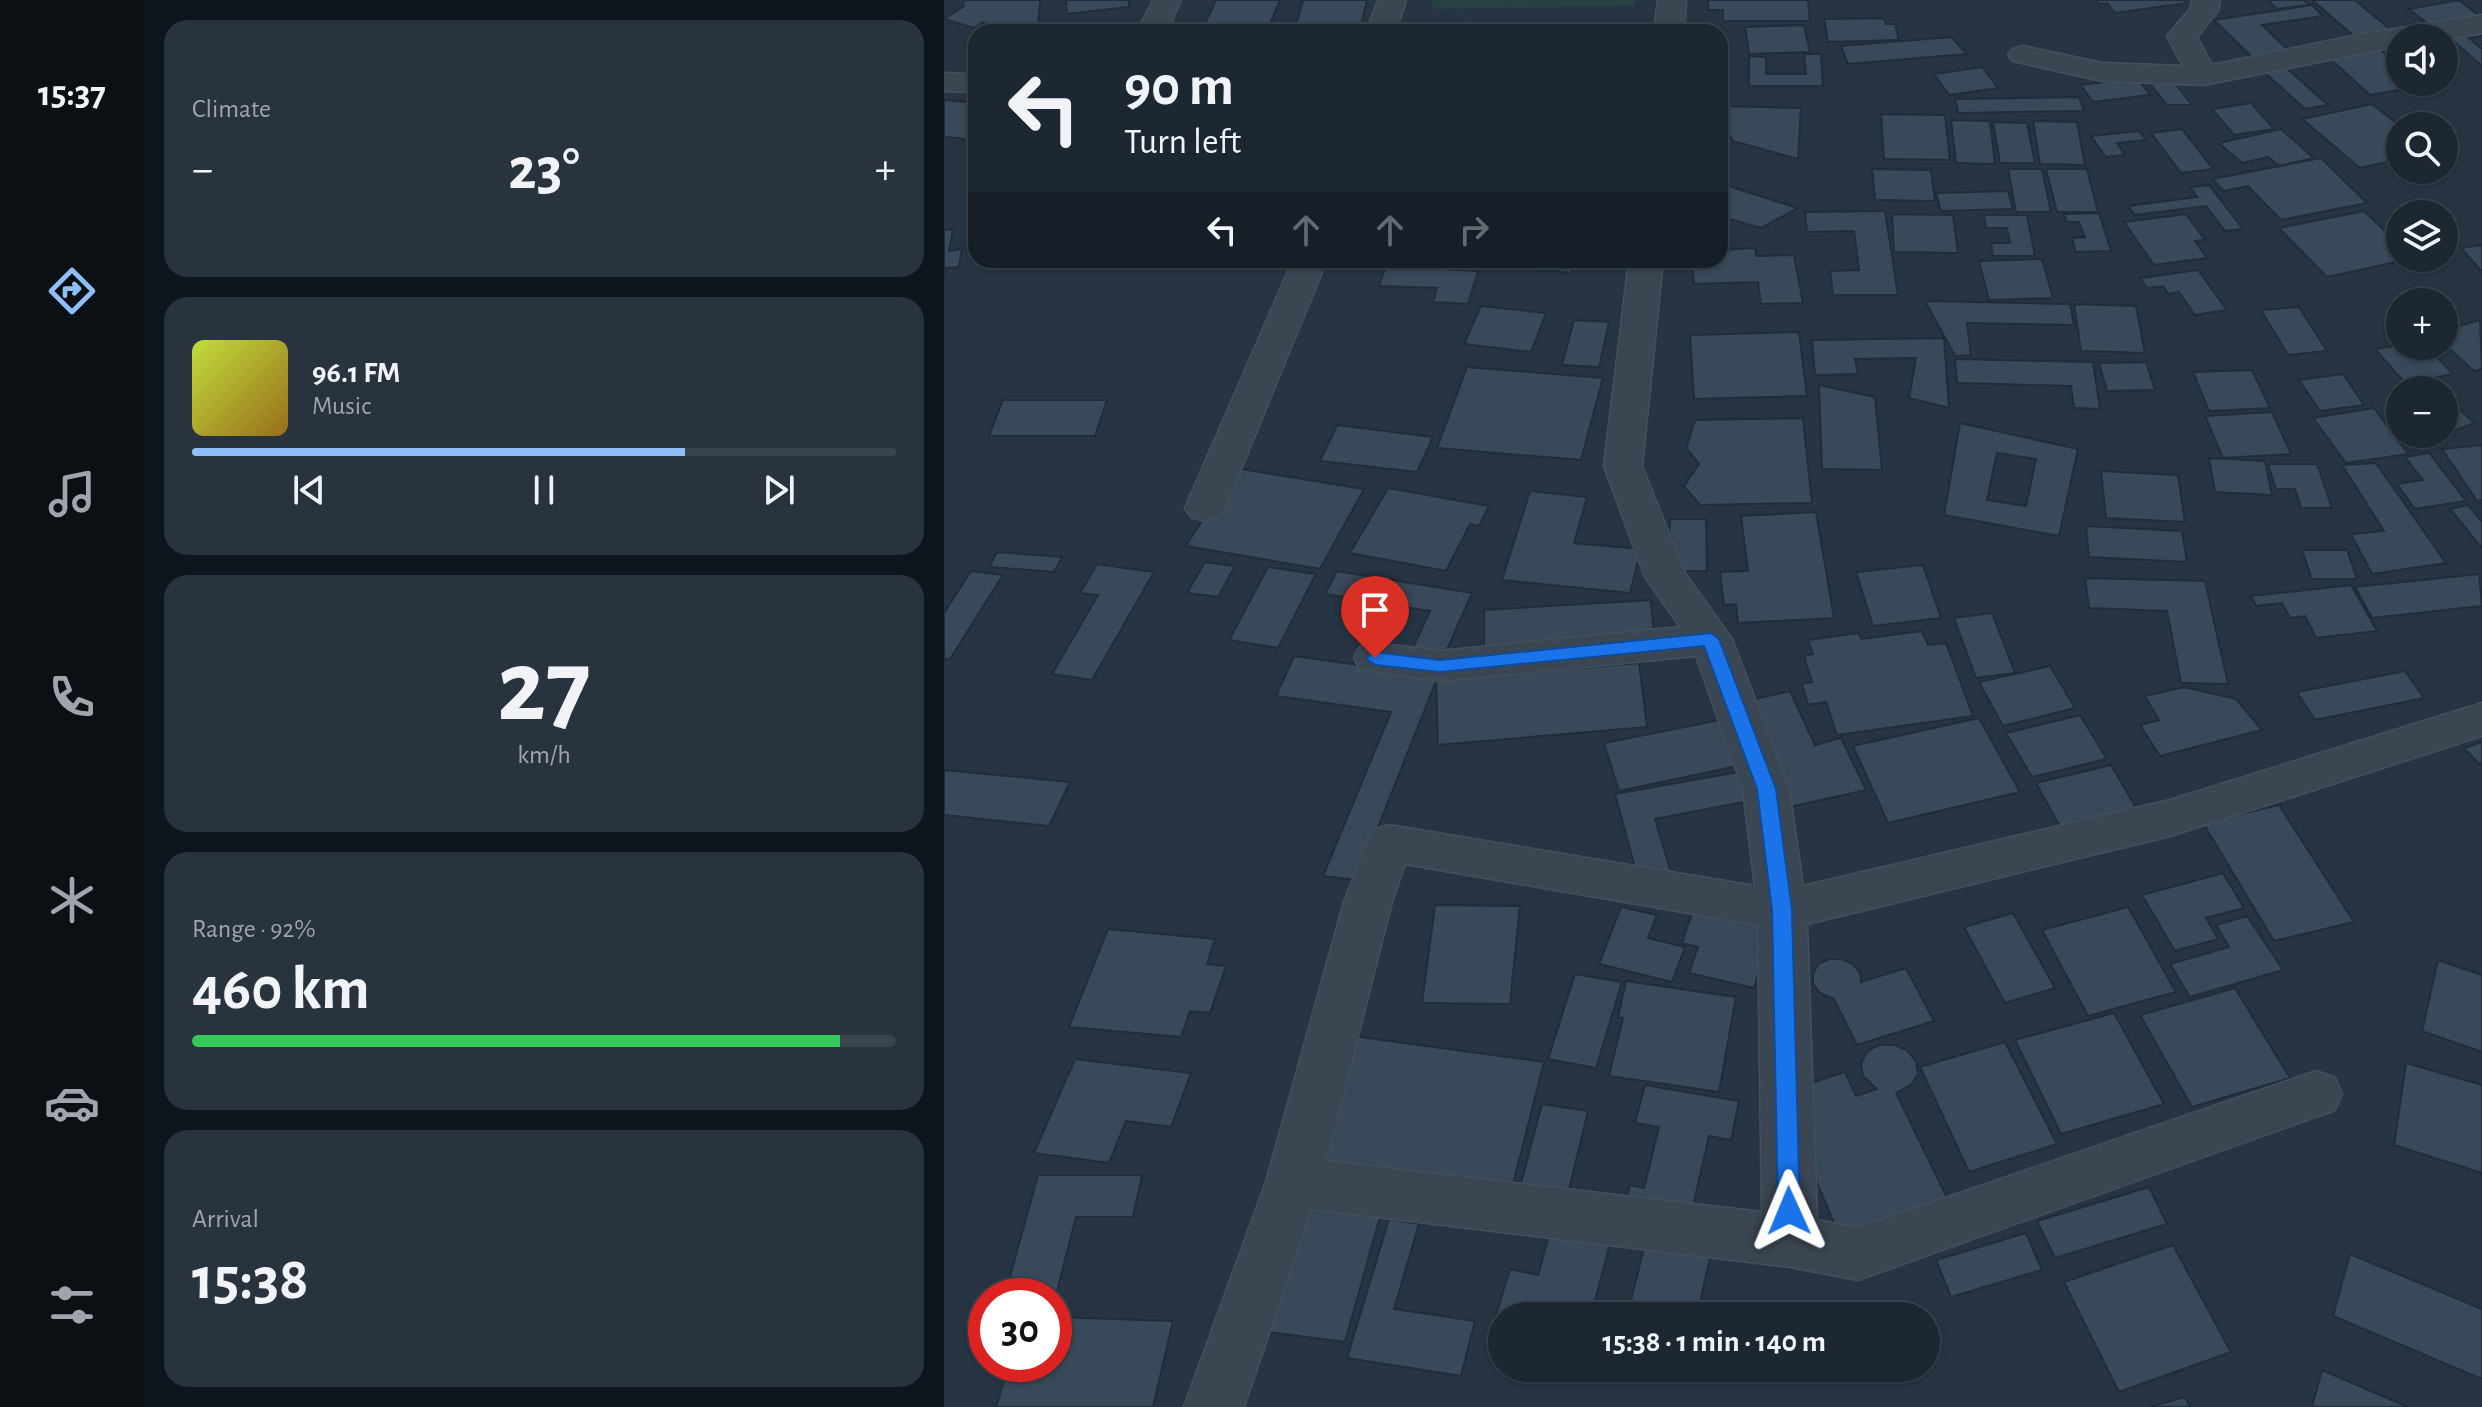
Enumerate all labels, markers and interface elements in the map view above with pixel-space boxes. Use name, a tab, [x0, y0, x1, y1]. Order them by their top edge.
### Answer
map controls	[2386, 24, 2458, 448]
button: sound	[2386, 24, 2458, 96]
icon: left	[992, 56, 1096, 160]
text: 90 m	[1124, 59, 1234, 115]
text: 15:37	[38, 76, 106, 112]
text: Climate	[192, 96, 271, 122]
button: search	[2386, 112, 2458, 184]
text: Turn left	[1124, 124, 1241, 160]
text: 23°	[508, 140, 580, 200]
text: −	[192, 148, 213, 192]
text: +	[875, 148, 896, 192]
button: layers	[2386, 200, 2458, 272]
icon: left	[1200, 208, 1244, 252]
icon: ahead	[1284, 208, 1328, 252]
icon: ahead	[1368, 208, 1412, 252]
icon: right	[1452, 208, 1496, 252]
icon: directions	[44, 263, 100, 319]
button: +	[2386, 288, 2458, 360]
text: 96.1 FM	[312, 358, 400, 388]
button: −	[2386, 376, 2458, 448]
text: Music	[312, 393, 371, 419]
icon: music	[44, 466, 100, 522]
icon: previous	[287, 468, 331, 512]
icon: pause	[522, 468, 566, 512]
icon: next	[757, 468, 801, 512]
pin	[1341, 576, 1409, 658]
icon: arrive	[1353, 588, 1397, 632]
text: 27	[497, 636, 591, 740]
icon: phone	[44, 669, 100, 725]
text: km/h	[517, 742, 571, 768]
icon: climate	[44, 872, 100, 928]
text: Range · 92%	[192, 916, 316, 942]
text: 460 km	[192, 960, 370, 1020]
icon: car	[44, 1075, 100, 1131]
position arrow	[1747, 1169, 1831, 1253]
text: Arrival	[192, 1206, 259, 1232]
text: 15:38	[192, 1250, 309, 1310]
icon: filters	[44, 1277, 100, 1333]
speed limit sign: 30	[968, 1278, 1072, 1382]
text: 15:38 · 1 min · 140 m	[1602, 1327, 1826, 1357]

